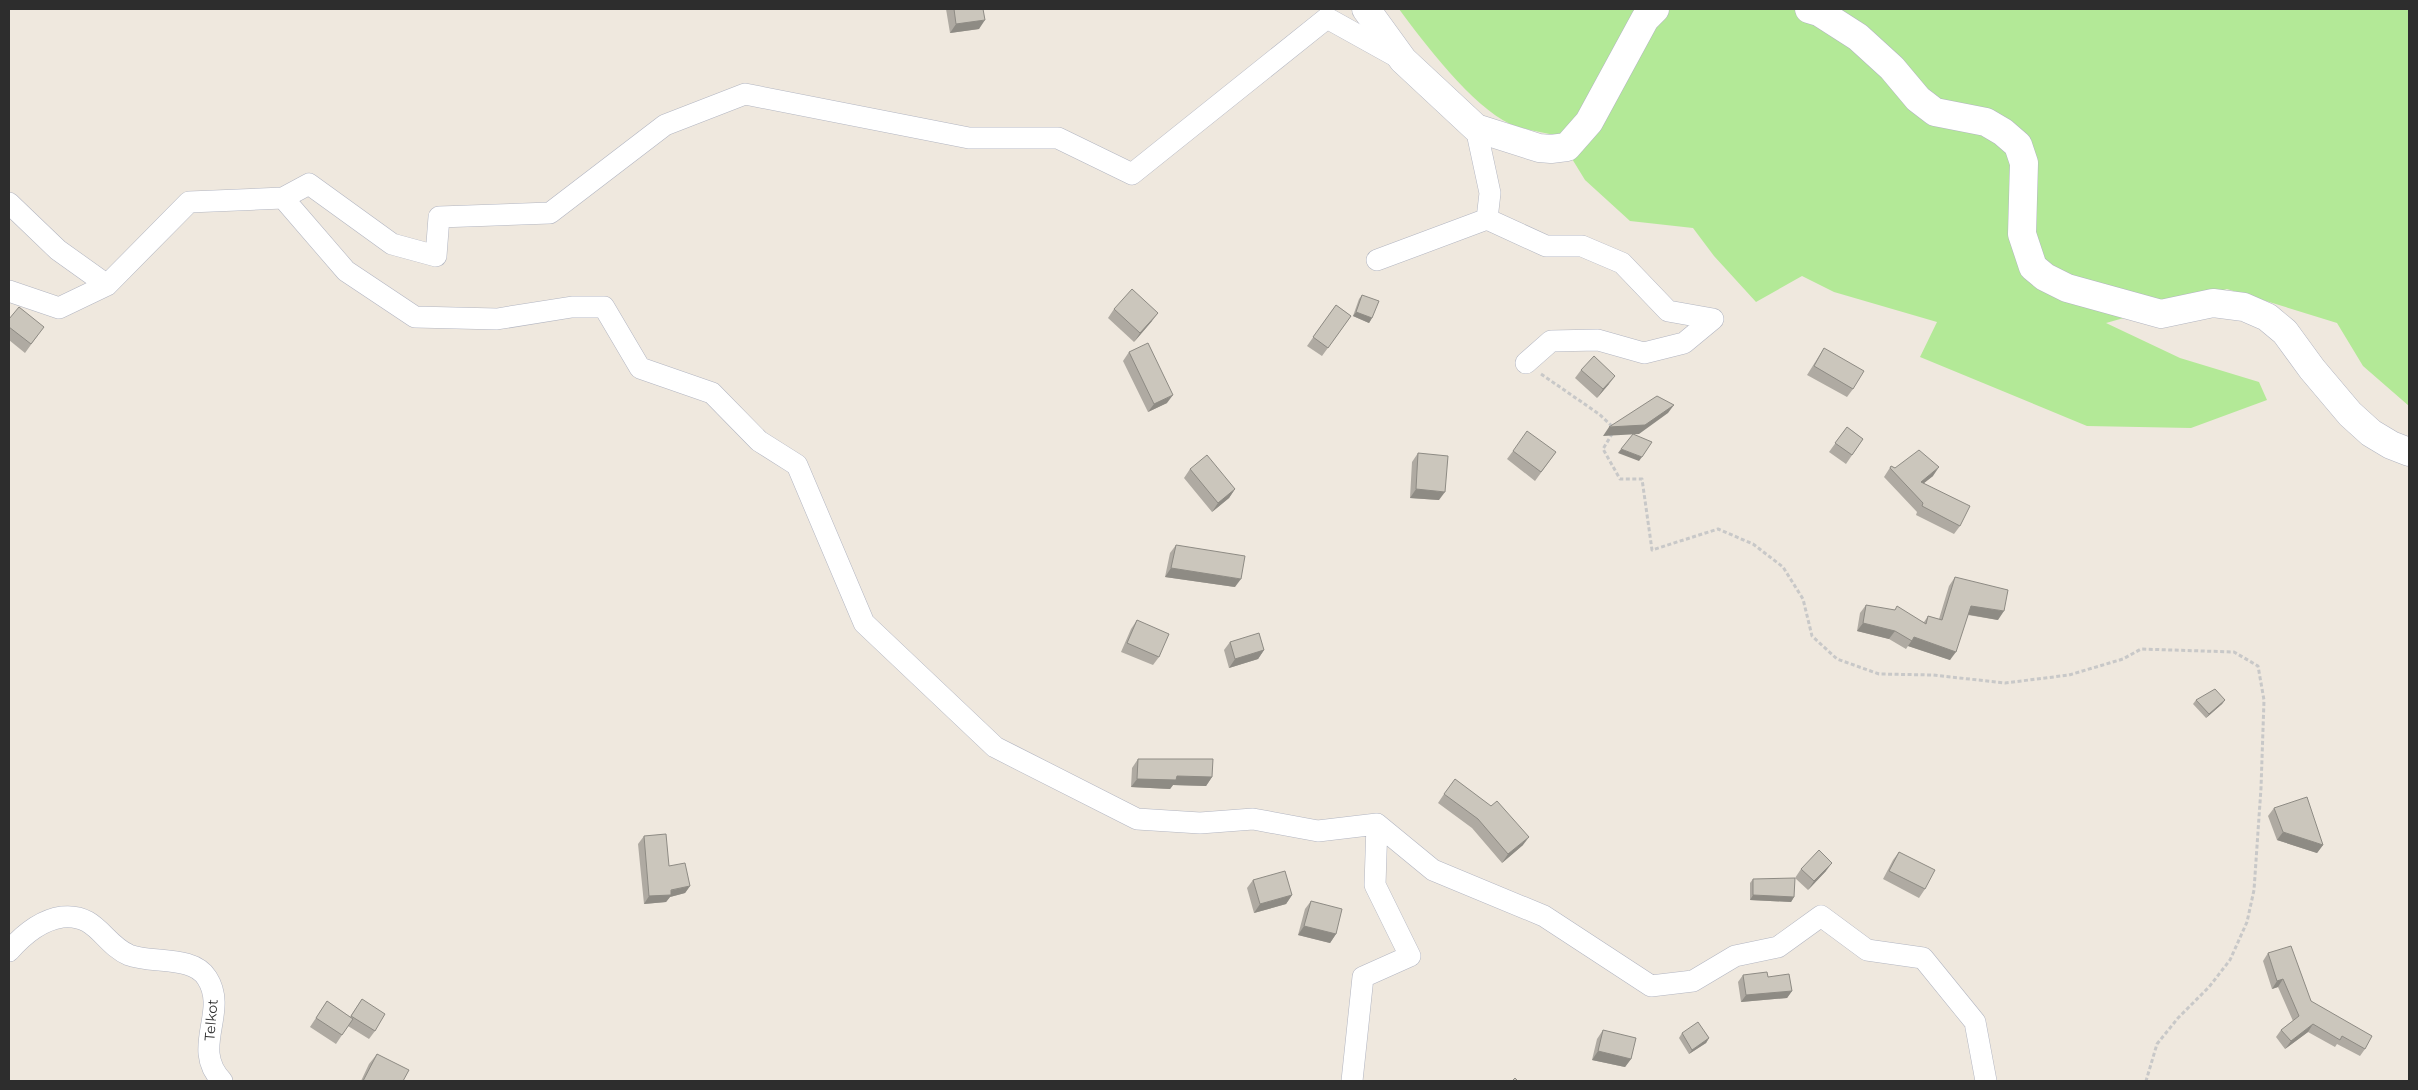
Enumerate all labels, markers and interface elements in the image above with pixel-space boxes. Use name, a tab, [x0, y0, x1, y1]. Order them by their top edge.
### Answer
street label: Telkot	[200, 998, 222, 1042]

